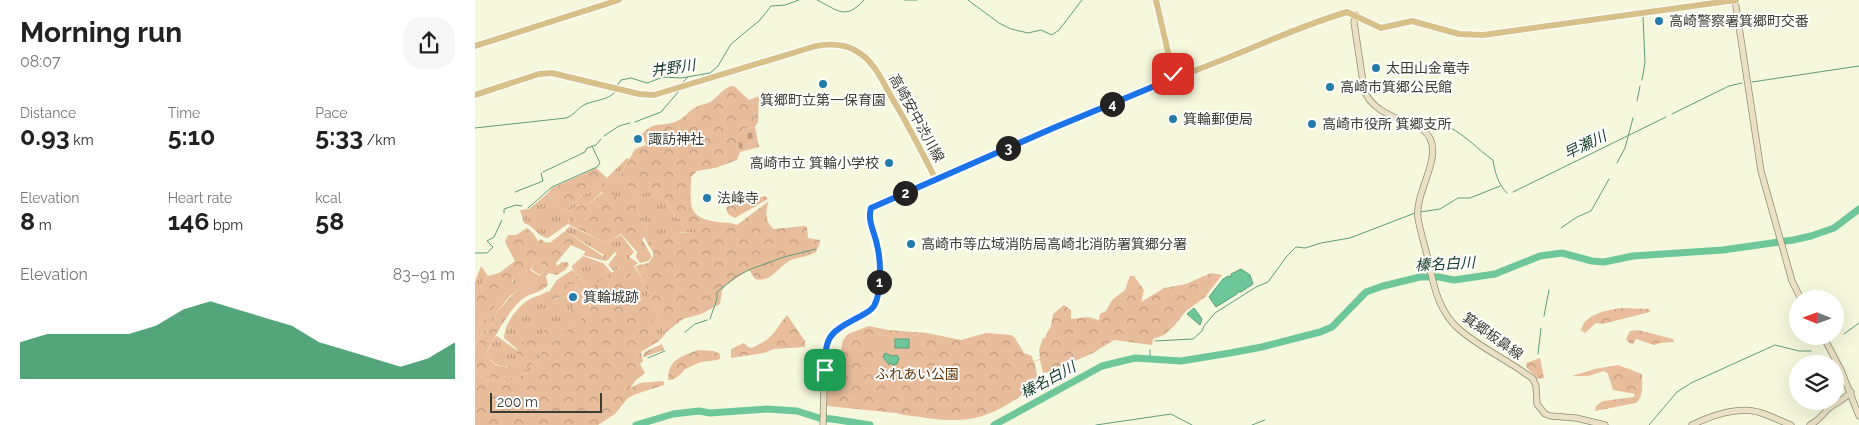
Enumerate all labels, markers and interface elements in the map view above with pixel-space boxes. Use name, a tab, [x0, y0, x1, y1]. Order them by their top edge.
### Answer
place label: 高崎警察署箕郷町交番	[1669, 13, 1809, 29]
marker: 高崎警察署箕郷町交番	[1653, 15, 1665, 27]
text: Morning run	[20, 16, 182, 49]
button: share	[403, 17, 455, 69]
text: 08:07	[20, 52, 61, 71]
pin	[1152, 53, 1194, 95]
water label: 井野川	[649, 56, 699, 80]
icon: check	[1159, 60, 1187, 88]
place label: 太田山金竜寺	[1386, 60, 1470, 76]
marker: 太田山金竜寺	[1370, 62, 1382, 74]
street label: 高崎安中渋川線	[886, 71, 948, 165]
marker: 箕郷町立第一保育園	[817, 78, 829, 90]
place label: 高崎市箕郷公民館	[1340, 79, 1452, 95]
marker: 高崎市箕郷公民館	[1324, 81, 1336, 93]
place label: 箕郷町立第一保育園	[760, 92, 886, 108]
pin: 4	[1099, 92, 1125, 116]
text: 4	[1109, 96, 1117, 112]
text: Distance	[20, 105, 76, 121]
text: Time	[168, 105, 200, 121]
text: Pace	[315, 105, 347, 121]
place label: 箕輪郵便局	[1183, 111, 1253, 127]
marker: 箕輪郵便局	[1167, 113, 1179, 125]
place label: 高崎市役所 箕郷支所	[1322, 116, 1452, 132]
marker: 高崎市役所 箕郷支所	[1306, 118, 1318, 130]
text: 0.93	[20, 121, 70, 151]
text: 5:10	[168, 121, 215, 151]
text: 5:33	[315, 121, 363, 151]
water label: 早瀬川	[1561, 126, 1611, 163]
place label: 諏訪神社	[648, 131, 704, 147]
text: km	[70, 132, 94, 148]
text: /km	[363, 132, 396, 148]
marker: 諏訪神社	[632, 133, 644, 145]
pin: 3	[995, 136, 1021, 160]
text: 3	[1005, 140, 1012, 156]
place label: 高崎市立 箕輪小学校	[749, 155, 879, 171]
marker: 高崎市立 箕輪小学校	[883, 157, 895, 169]
pin: 2	[893, 180, 917, 206]
text: 2	[902, 185, 909, 201]
text: Elevation	[20, 190, 79, 206]
text: Heart rate	[168, 190, 232, 206]
text: kcal	[315, 190, 342, 206]
place label: 法峰寺	[717, 190, 759, 206]
marker: 法峰寺	[701, 192, 713, 204]
text: 8	[20, 206, 35, 236]
text: 146	[168, 206, 209, 236]
text: 58	[315, 206, 344, 236]
text: m	[35, 217, 52, 233]
text: bpm	[209, 217, 243, 233]
place label: 高崎市等広域消防局高崎北消防署箕郷分署	[921, 236, 1187, 252]
marker: 高崎市等広域消防局高崎北消防署箕郷分署	[905, 238, 917, 250]
water label: 榛名白川	[1415, 253, 1477, 275]
text: Elevation	[20, 265, 88, 284]
text: 83–91 m	[393, 265, 455, 284]
pin: 1	[867, 270, 891, 294]
text: 1	[876, 274, 883, 290]
place label: 箕輪城跡	[583, 289, 639, 305]
north arrow	[1789, 290, 1844, 345]
map controls	[1789, 290, 1844, 410]
marker: 箕輪城跡	[567, 291, 579, 303]
street label: 箕郷板鼻線	[1460, 309, 1526, 363]
pin	[804, 349, 846, 391]
button: layers	[1789, 355, 1844, 410]
icon: arrive	[811, 356, 839, 384]
water label: 榛名白川	[1017, 357, 1080, 402]
park label: ふれあい公園	[875, 366, 959, 382]
scale bar	[490, 390, 603, 413]
text: 200 m	[497, 394, 538, 410]

